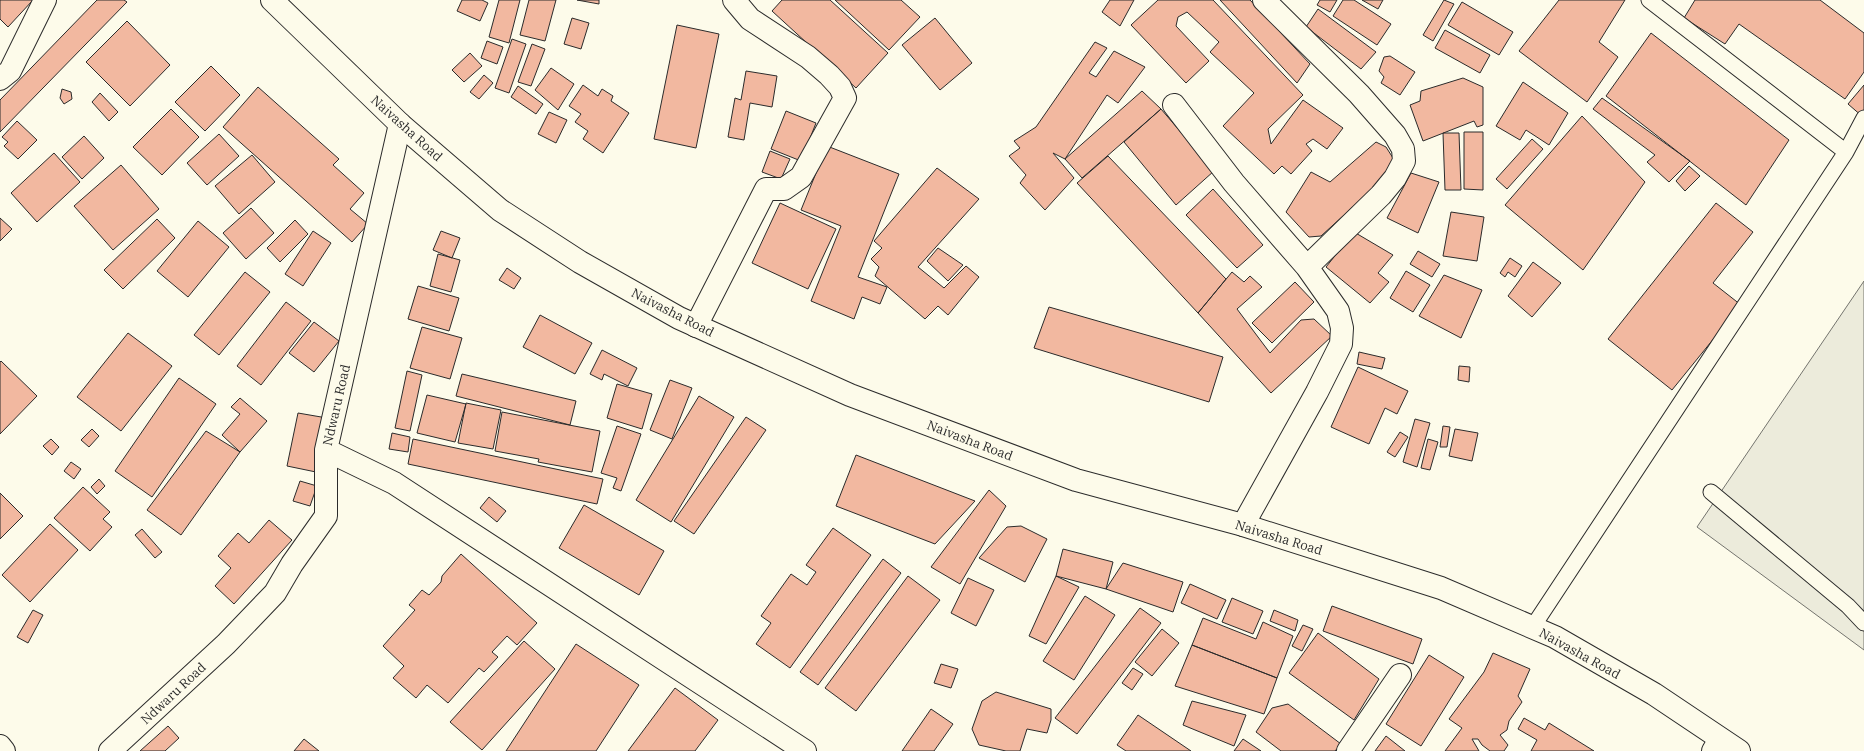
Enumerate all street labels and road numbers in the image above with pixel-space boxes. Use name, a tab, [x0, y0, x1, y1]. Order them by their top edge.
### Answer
street label: Naivasha Road	[367, 92, 446, 165]
street label: Naivasha Road	[629, 284, 717, 341]
street label: Ndwaru Road	[319, 363, 354, 448]
street label: Naivasha Road	[924, 416, 1015, 465]
street label: Naivasha Road	[1233, 516, 1325, 559]
street label: Naivasha Road	[1536, 624, 1624, 683]
street label: Ndwaru Road	[137, 659, 210, 728]

